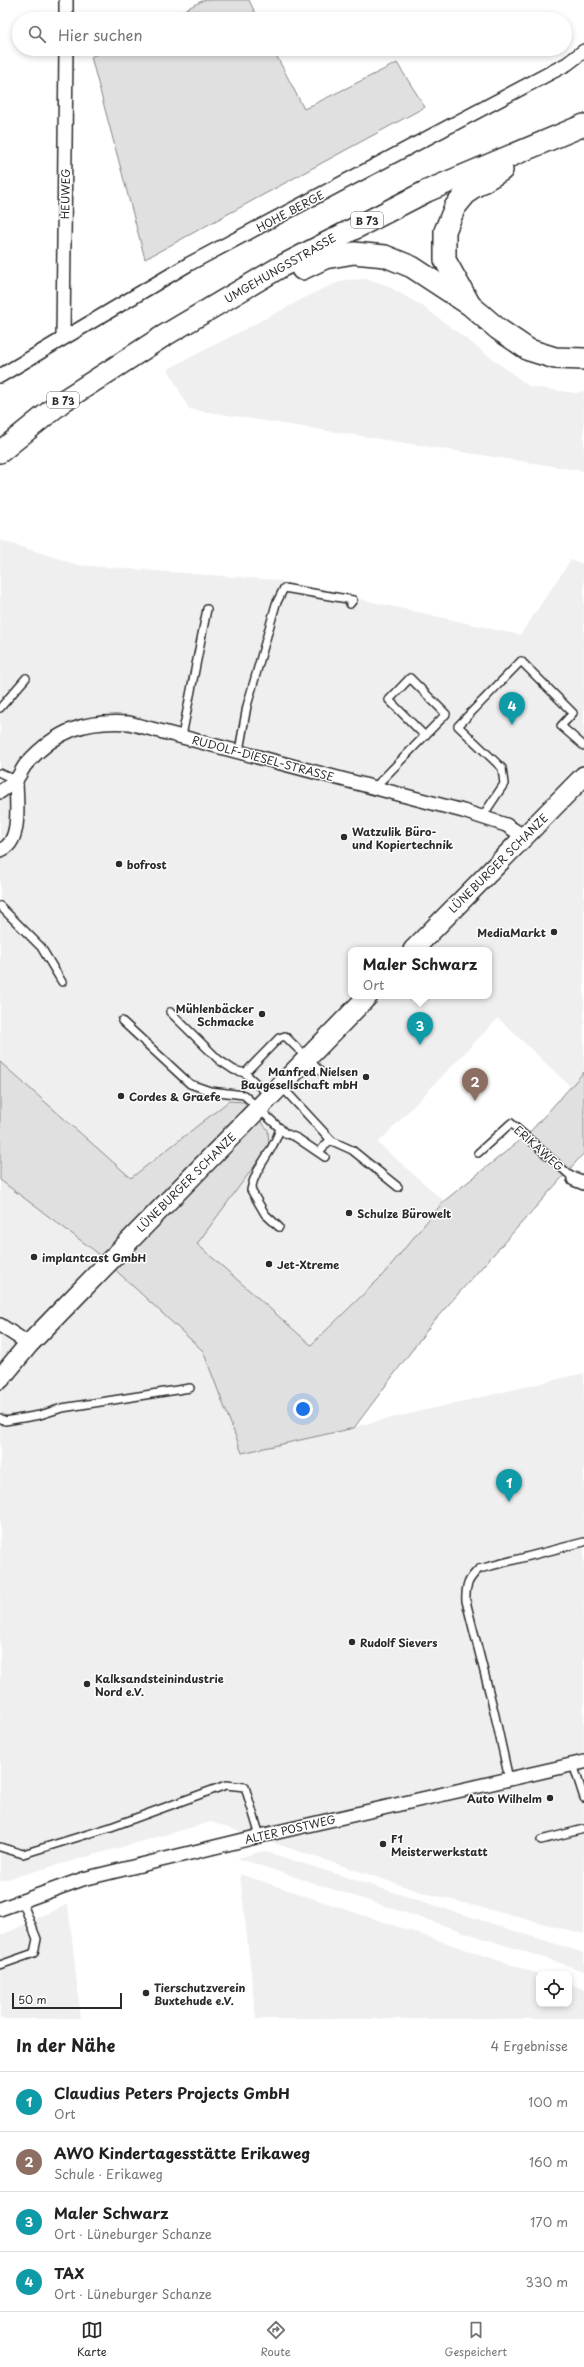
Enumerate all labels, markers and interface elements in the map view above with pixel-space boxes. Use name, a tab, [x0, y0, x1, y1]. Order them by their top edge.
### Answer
search box	[12, 12, 572, 56]
icon: search	[26, 23, 48, 45]
text: Hier suchen	[58, 23, 143, 46]
street label: HEUWEG	[56, 169, 74, 219]
street label: HOHE BERGE	[253, 186, 327, 236]
road number: B 73	[351, 212, 383, 228]
street label: UMGEHUNGSSTRASSE	[221, 229, 339, 307]
road number: B 73	[47, 392, 79, 408]
pin: 4	[499, 692, 525, 725]
street label: RUDOLF-DIESEL-STRASSE	[190, 731, 336, 785]
street label: LÜNEBURGER SCHANZE	[444, 809, 552, 917]
place label: Watzulik Büro- und Kopiertechnik	[352, 823, 454, 853]
marker: Watzulik Büro- und Kopiertechnik	[339, 832, 349, 842]
place label: bofrost	[127, 856, 167, 873]
marker: bofrost	[114, 859, 124, 869]
place label: MediaMarkt	[477, 924, 546, 941]
marker: MediaMarkt	[549, 927, 559, 937]
popup	[348, 947, 492, 999]
text: Maler Schwarz	[363, 952, 477, 975]
text: Ort	[363, 975, 384, 994]
place label: Mühlenbäcker Schmacke	[176, 1000, 254, 1030]
marker: Mühlenbäcker Schmacke	[257, 1009, 267, 1019]
pin: 3	[407, 1012, 433, 1045]
place label: Manfred Nielsen Baugesellschaft mbH	[240, 1063, 358, 1093]
pin: 2	[462, 1068, 488, 1101]
marker: Manfred Nielsen Baugesellschaft mbH	[361, 1072, 371, 1082]
place label: Cordes & Graefe	[129, 1088, 221, 1105]
marker: Cordes & Graefe	[116, 1091, 126, 1101]
street label: ERIKAWEG	[511, 1121, 567, 1175]
street label: LÜNEBURGER SCHANZE	[132, 1128, 240, 1236]
place label: Schulze Bürowelt	[357, 1205, 451, 1222]
marker: Schulze Bürowelt	[344, 1208, 354, 1218]
place label: implantcast GmbH	[42, 1249, 146, 1266]
marker: implantcast GmbH	[29, 1252, 39, 1262]
place label: Jet-Xtreme	[277, 1256, 339, 1273]
marker: Jet-Xtreme	[264, 1259, 274, 1269]
your location	[293, 1399, 313, 1419]
pin: 1	[496, 1469, 522, 1502]
place label: Rudolf Sievers	[360, 1634, 438, 1651]
marker: Rudolf Sievers	[347, 1637, 357, 1647]
place label: Kalksandsteinindustrie Nord e.V.	[95, 1670, 224, 1700]
marker: Kalksandsteinindustrie Nord e.V.	[82, 1679, 92, 1689]
place label: Auto Wilhelm	[467, 1790, 542, 1807]
marker: Auto Wilhelm	[545, 1793, 555, 1803]
street label: ALTER POSTWEG	[243, 1810, 337, 1848]
place label: F1 Meisterwerkstatt	[391, 1830, 488, 1860]
marker: F1 Meisterwerkstatt	[378, 1839, 388, 1849]
map controls	[536, 1971, 572, 2007]
button: locate	[536, 1971, 572, 2007]
place label: Tierschutzverein Buxtehude e.V.	[154, 1979, 246, 2009]
marker: Tierschutzverein Buxtehude e.V.	[141, 1988, 151, 1998]
scale bar	[12, 1991, 122, 2010]
text: 50 m	[18, 1991, 47, 2008]
text: In der Nähe	[16, 2032, 115, 2058]
text: 4 Ergebnisse	[491, 2036, 568, 2055]
text: Claudius Peters Projects GmbH	[54, 2081, 290, 2104]
text: 1	[26, 2092, 32, 2111]
text: 100 m	[528, 2092, 568, 2111]
text: Ort	[54, 2104, 76, 2123]
text: AWO Kindertagesstätte Erikaweg	[54, 2141, 310, 2164]
text: 2	[24, 2152, 34, 2171]
text: 160 m	[529, 2152, 568, 2171]
text: Schule · Erikaweg	[54, 2164, 163, 2183]
text: Maler Schwarz	[54, 2201, 169, 2224]
text: 3	[25, 2212, 33, 2231]
text: 170 m	[530, 2212, 568, 2231]
text: Ort · Lüneburger Schanze	[54, 2224, 212, 2243]
text: TAX	[54, 2261, 84, 2284]
text: 4	[25, 2272, 33, 2291]
text: 330 m	[525, 2272, 568, 2291]
text: Ort · Lüneburger Schanze	[54, 2284, 212, 2303]
tab: Karte	[77, 2319, 107, 2360]
tab: Route	[260, 2319, 291, 2360]
tab: Gespeichert	[445, 2319, 507, 2360]

